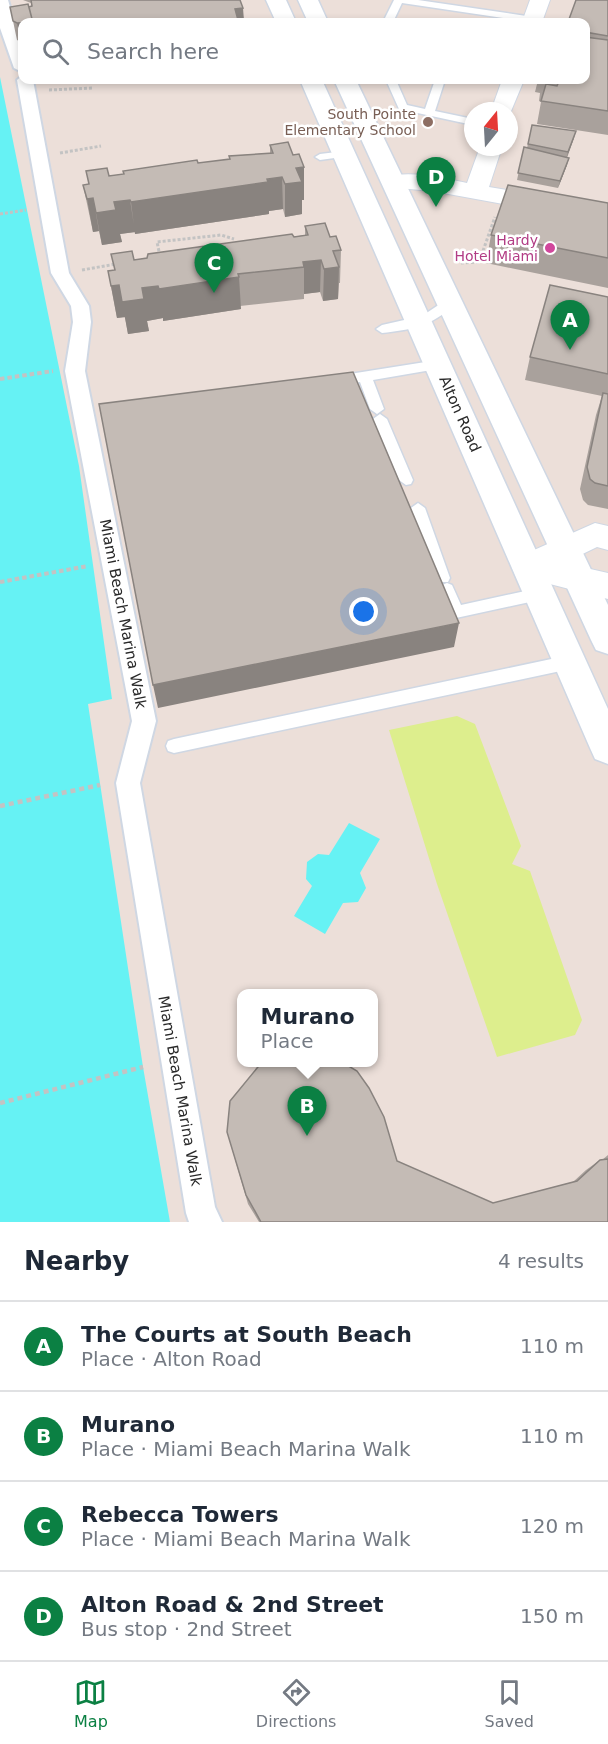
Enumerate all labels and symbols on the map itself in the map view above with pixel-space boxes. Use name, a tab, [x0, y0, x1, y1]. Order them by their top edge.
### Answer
north arrow	[464, 102, 518, 156]
place label: South Pointe Elementary School	[284, 106, 416, 138]
marker: South Pointe Elementary School	[421, 115, 435, 129]
pin: D	[416, 158, 456, 207]
place label: Hardy Hotel Miami	[454, 232, 538, 264]
marker: Hardy Hotel Miami	[543, 241, 557, 255]
pin: C	[194, 244, 234, 293]
pin: A	[550, 300, 590, 350]
street label: Alton Road	[435, 373, 485, 455]
street label: Miami Beach Marina Walk	[96, 518, 150, 711]
your location	[349, 597, 378, 626]
street label: Miami Beach Marina Walk	[154, 994, 206, 1188]
pin: B	[288, 1086, 326, 1136]

